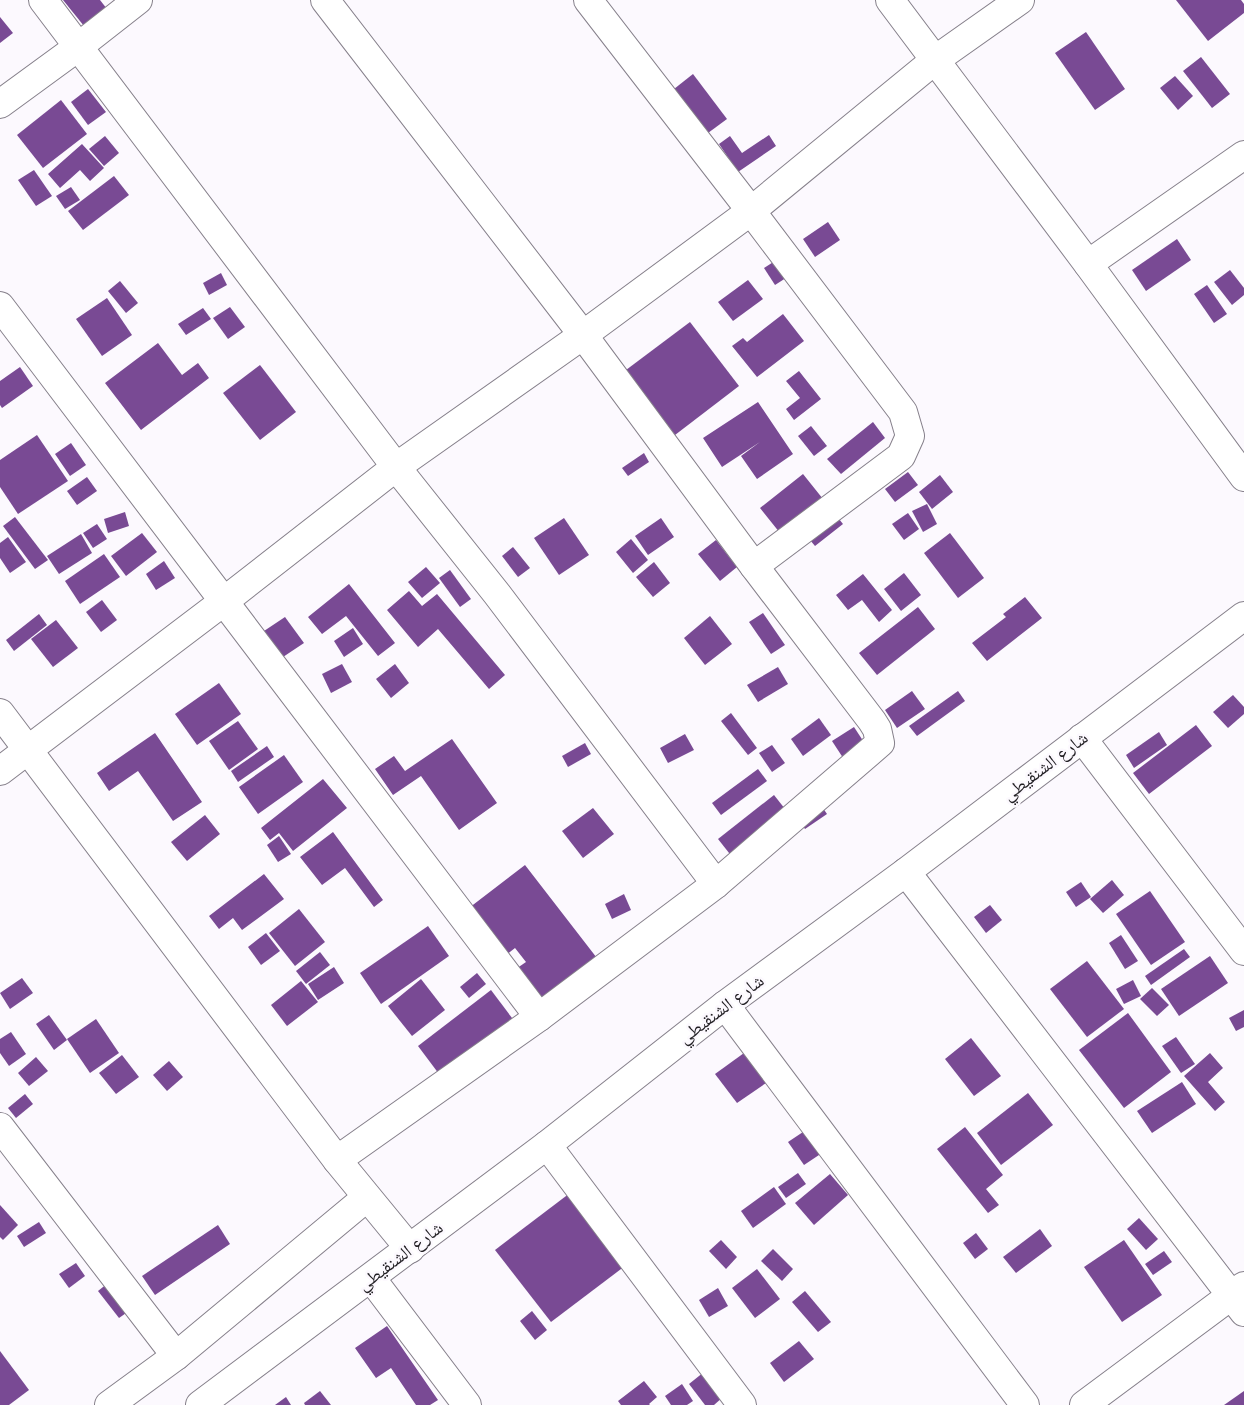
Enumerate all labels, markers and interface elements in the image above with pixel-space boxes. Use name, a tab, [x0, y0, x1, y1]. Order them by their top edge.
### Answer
street label: شارع الشنقيطي	[998, 727, 1094, 808]
street label: شارع الشنقيطي	[674, 970, 770, 1051]
street label: شارع الشنقيطي	[353, 1217, 449, 1298]

